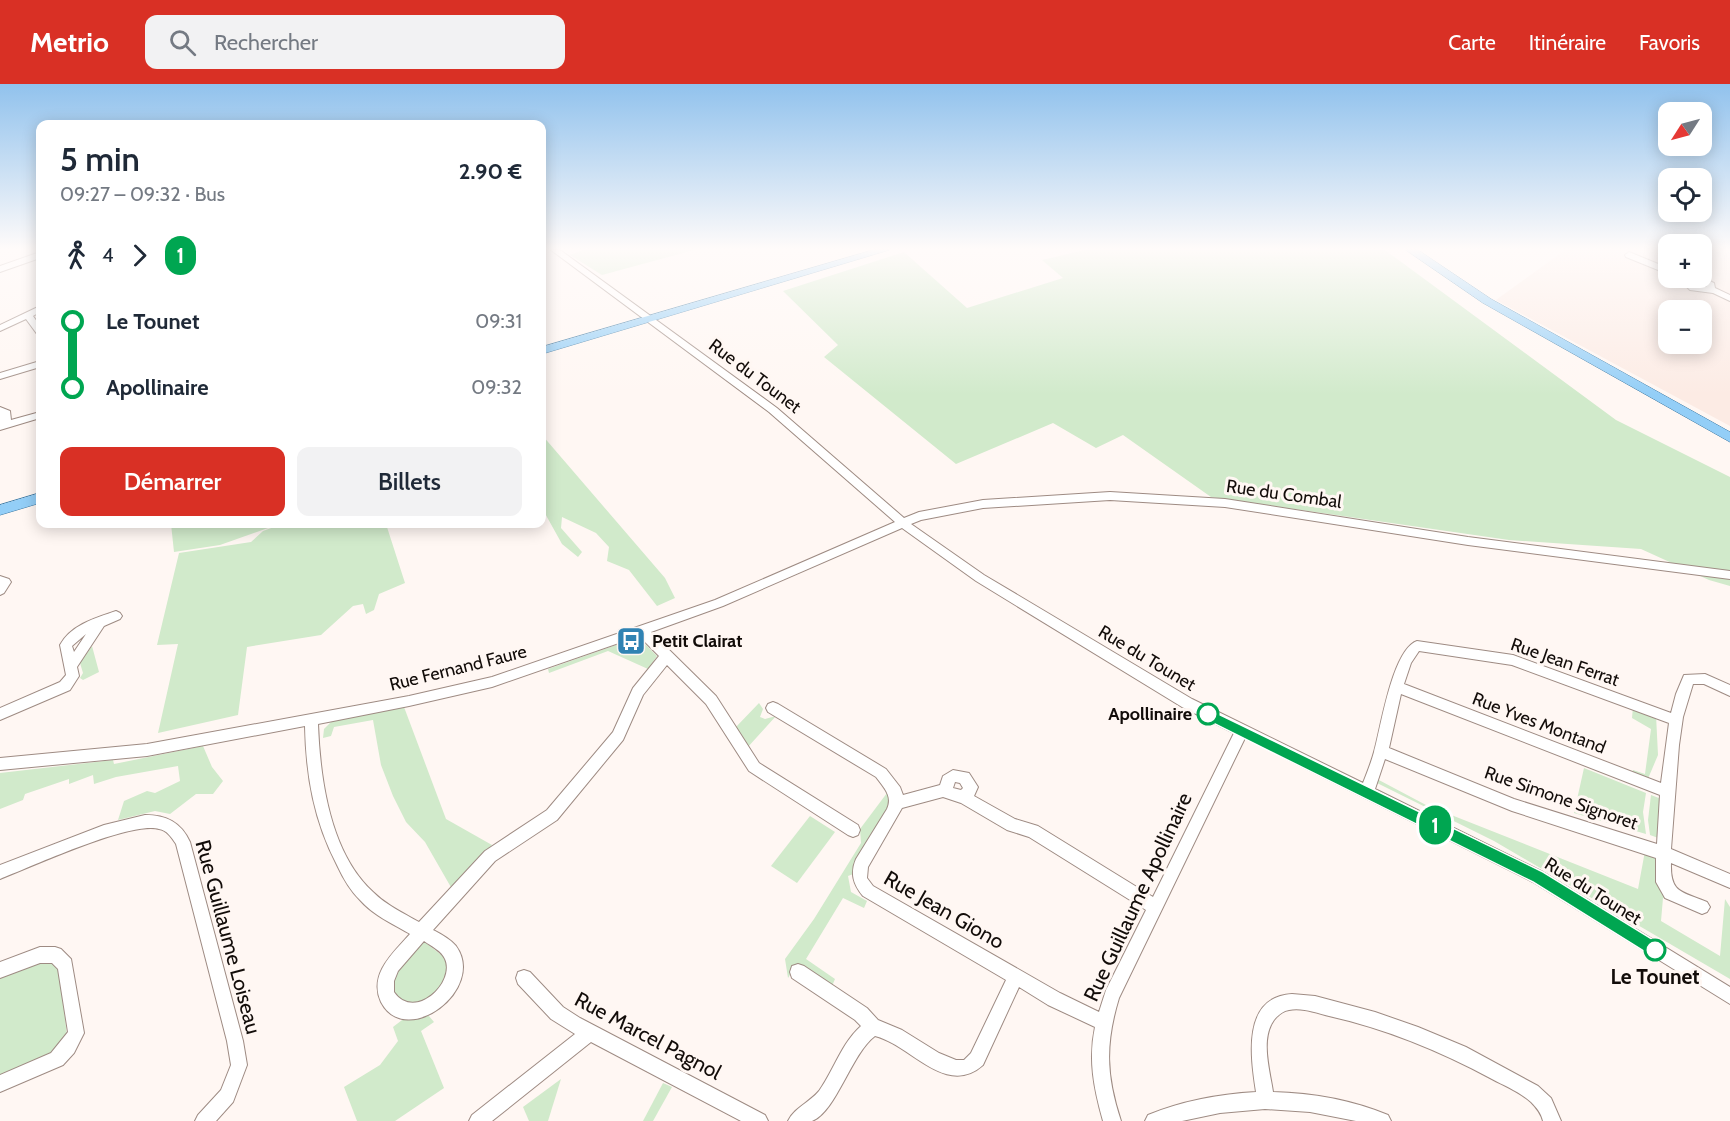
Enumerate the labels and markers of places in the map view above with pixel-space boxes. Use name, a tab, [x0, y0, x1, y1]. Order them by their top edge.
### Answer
bus stop icon: Petit Clairat	[615, 625, 647, 657]
place label: Petit Clairat	[652, 630, 742, 652]
place label: Apollinaire	[1108, 703, 1192, 725]
marker: Apollinaire	[1197, 703, 1219, 725]
marker: Le Tounet	[1644, 939, 1666, 961]
place label: Le Tounet	[1610, 964, 1700, 989]

